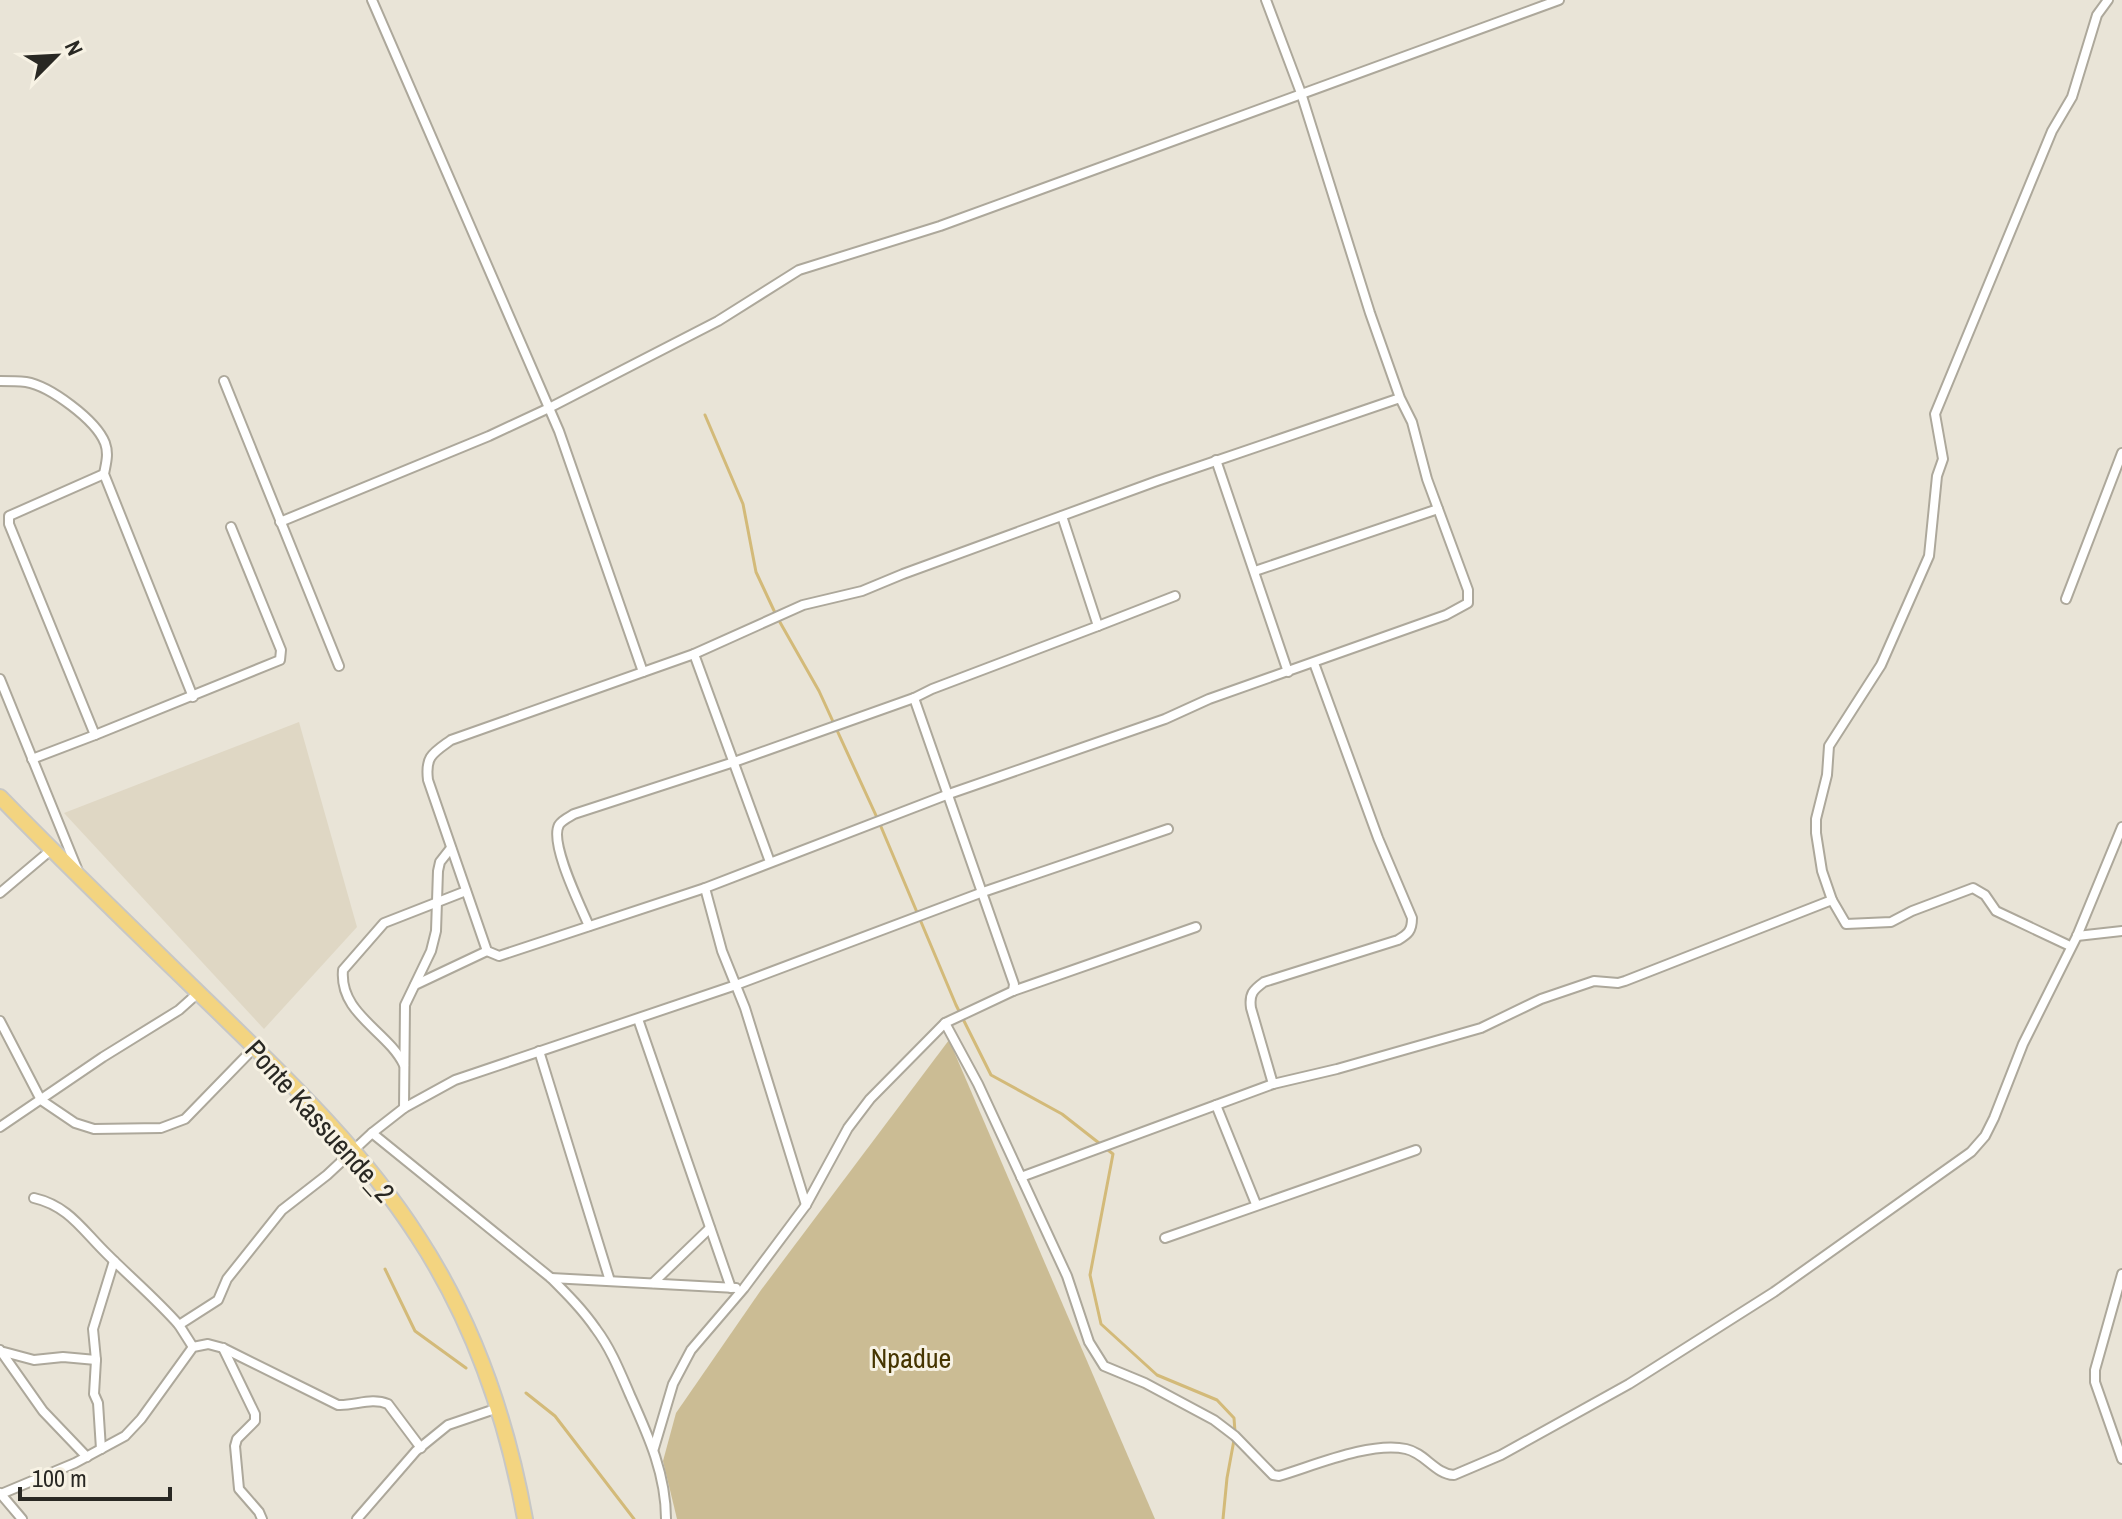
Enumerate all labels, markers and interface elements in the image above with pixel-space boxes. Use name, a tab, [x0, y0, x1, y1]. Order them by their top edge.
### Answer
north arrow	[16, 16, 96, 96]
text: N	[58, 36, 91, 60]
street label: Ponte Kassuende_2	[237, 1031, 403, 1211]
park label: Npadue	[871, 1339, 951, 1377]
scale bar	[20, 1451, 170, 1501]
text: 100 m	[32, 1462, 87, 1494]

